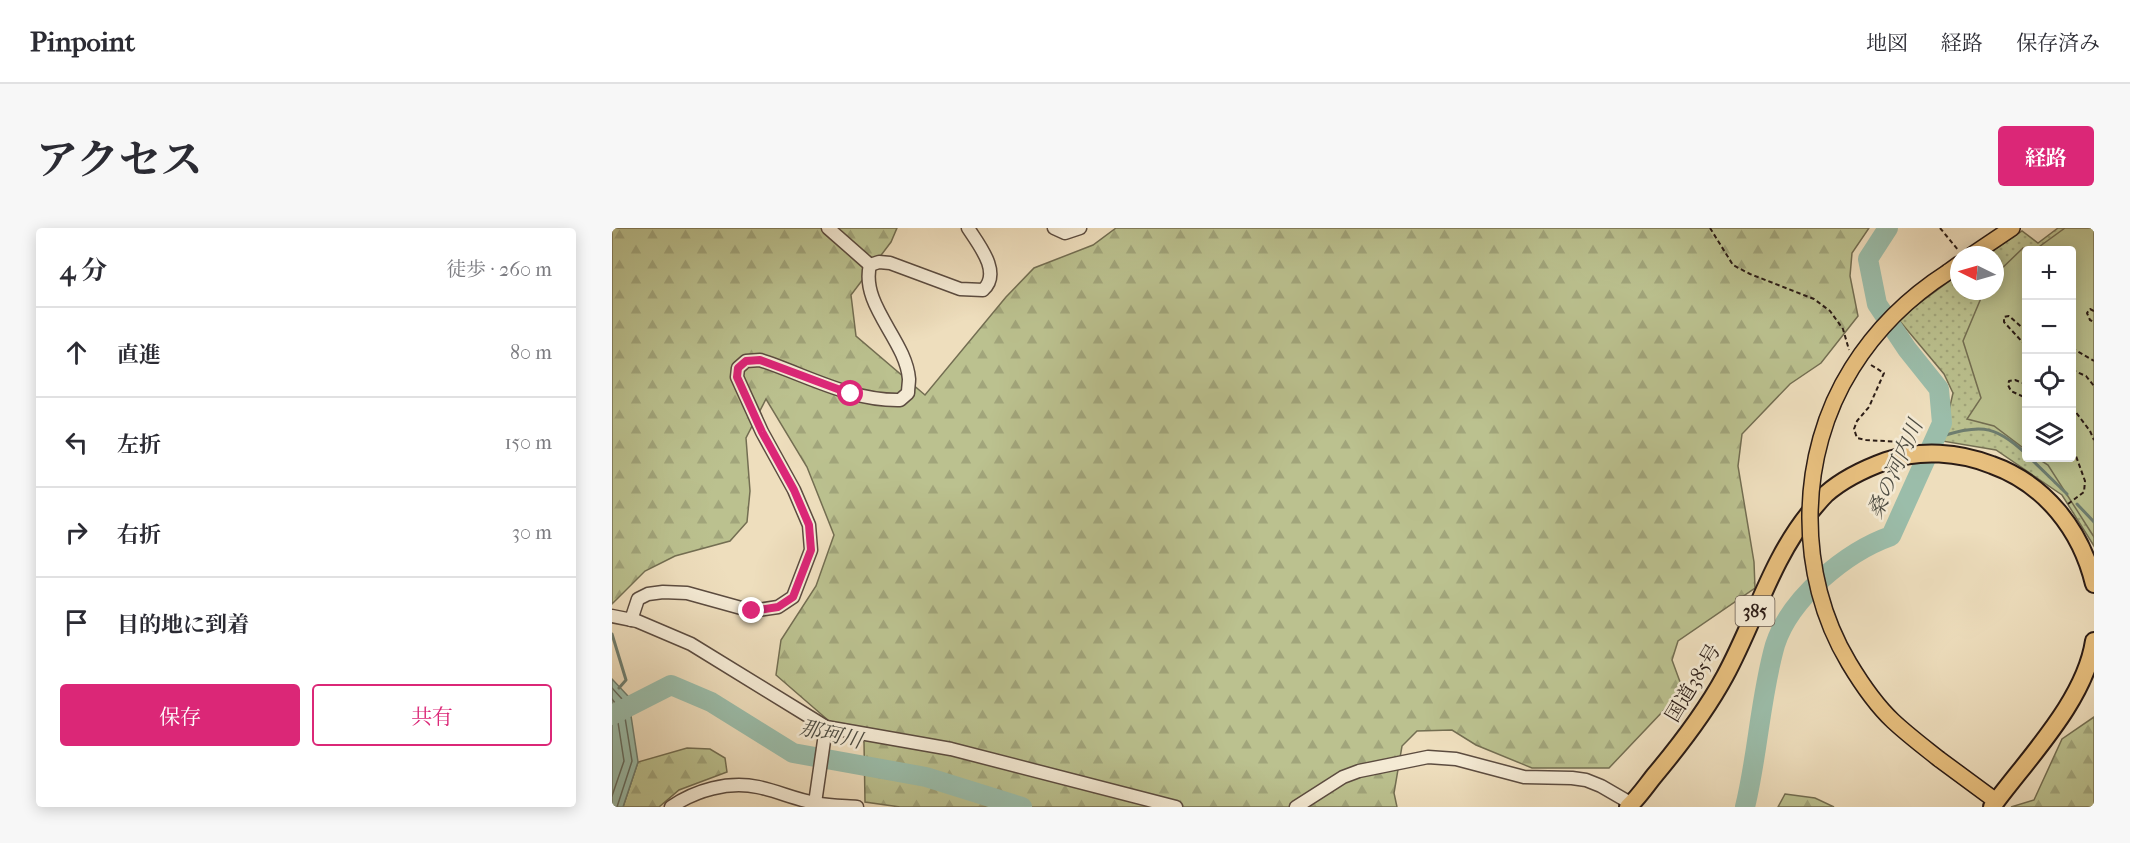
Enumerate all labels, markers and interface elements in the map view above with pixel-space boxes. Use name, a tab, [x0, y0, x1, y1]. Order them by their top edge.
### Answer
text: Pinpoint	[30, 25, 135, 58]
text: 地図	[1866, 31, 1908, 55]
text: 経路	[1941, 31, 1983, 55]
text: 保存済み	[2016, 31, 2100, 55]
button: 経路	[1998, 126, 2094, 186]
text: アクセス	[36, 136, 203, 185]
north arrow	[1950, 246, 2004, 300]
map controls	[2022, 246, 2076, 462]
button: +	[2022, 246, 2076, 300]
text: 4 分	[60, 255, 107, 286]
text: 徒歩 · 260 m	[446, 258, 552, 281]
button: −	[2022, 300, 2076, 354]
icon: ahead	[60, 336, 93, 369]
text: 80 m	[510, 341, 552, 364]
text: 直進	[117, 342, 161, 368]
button: locate	[2022, 354, 2076, 408]
route start	[837, 380, 863, 406]
button: layers	[2022, 408, 2076, 462]
water label: 桑の河内川	[1863, 414, 1928, 522]
icon: left	[60, 426, 93, 459]
text: 150 m	[504, 431, 552, 454]
text: 左折	[117, 432, 161, 458]
icon: right	[60, 516, 93, 549]
text: 30 m	[512, 521, 552, 544]
text: 右折	[117, 522, 161, 548]
road number: 385	[1736, 596, 1774, 626]
route end	[738, 597, 764, 623]
icon: arrive	[60, 606, 93, 639]
text: 目的地に到着	[117, 612, 249, 638]
street label: 国道385号	[1661, 640, 1725, 726]
button: 保存	[60, 684, 300, 746]
button: 共有	[312, 684, 552, 746]
water label: 那珂川	[798, 715, 866, 753]

